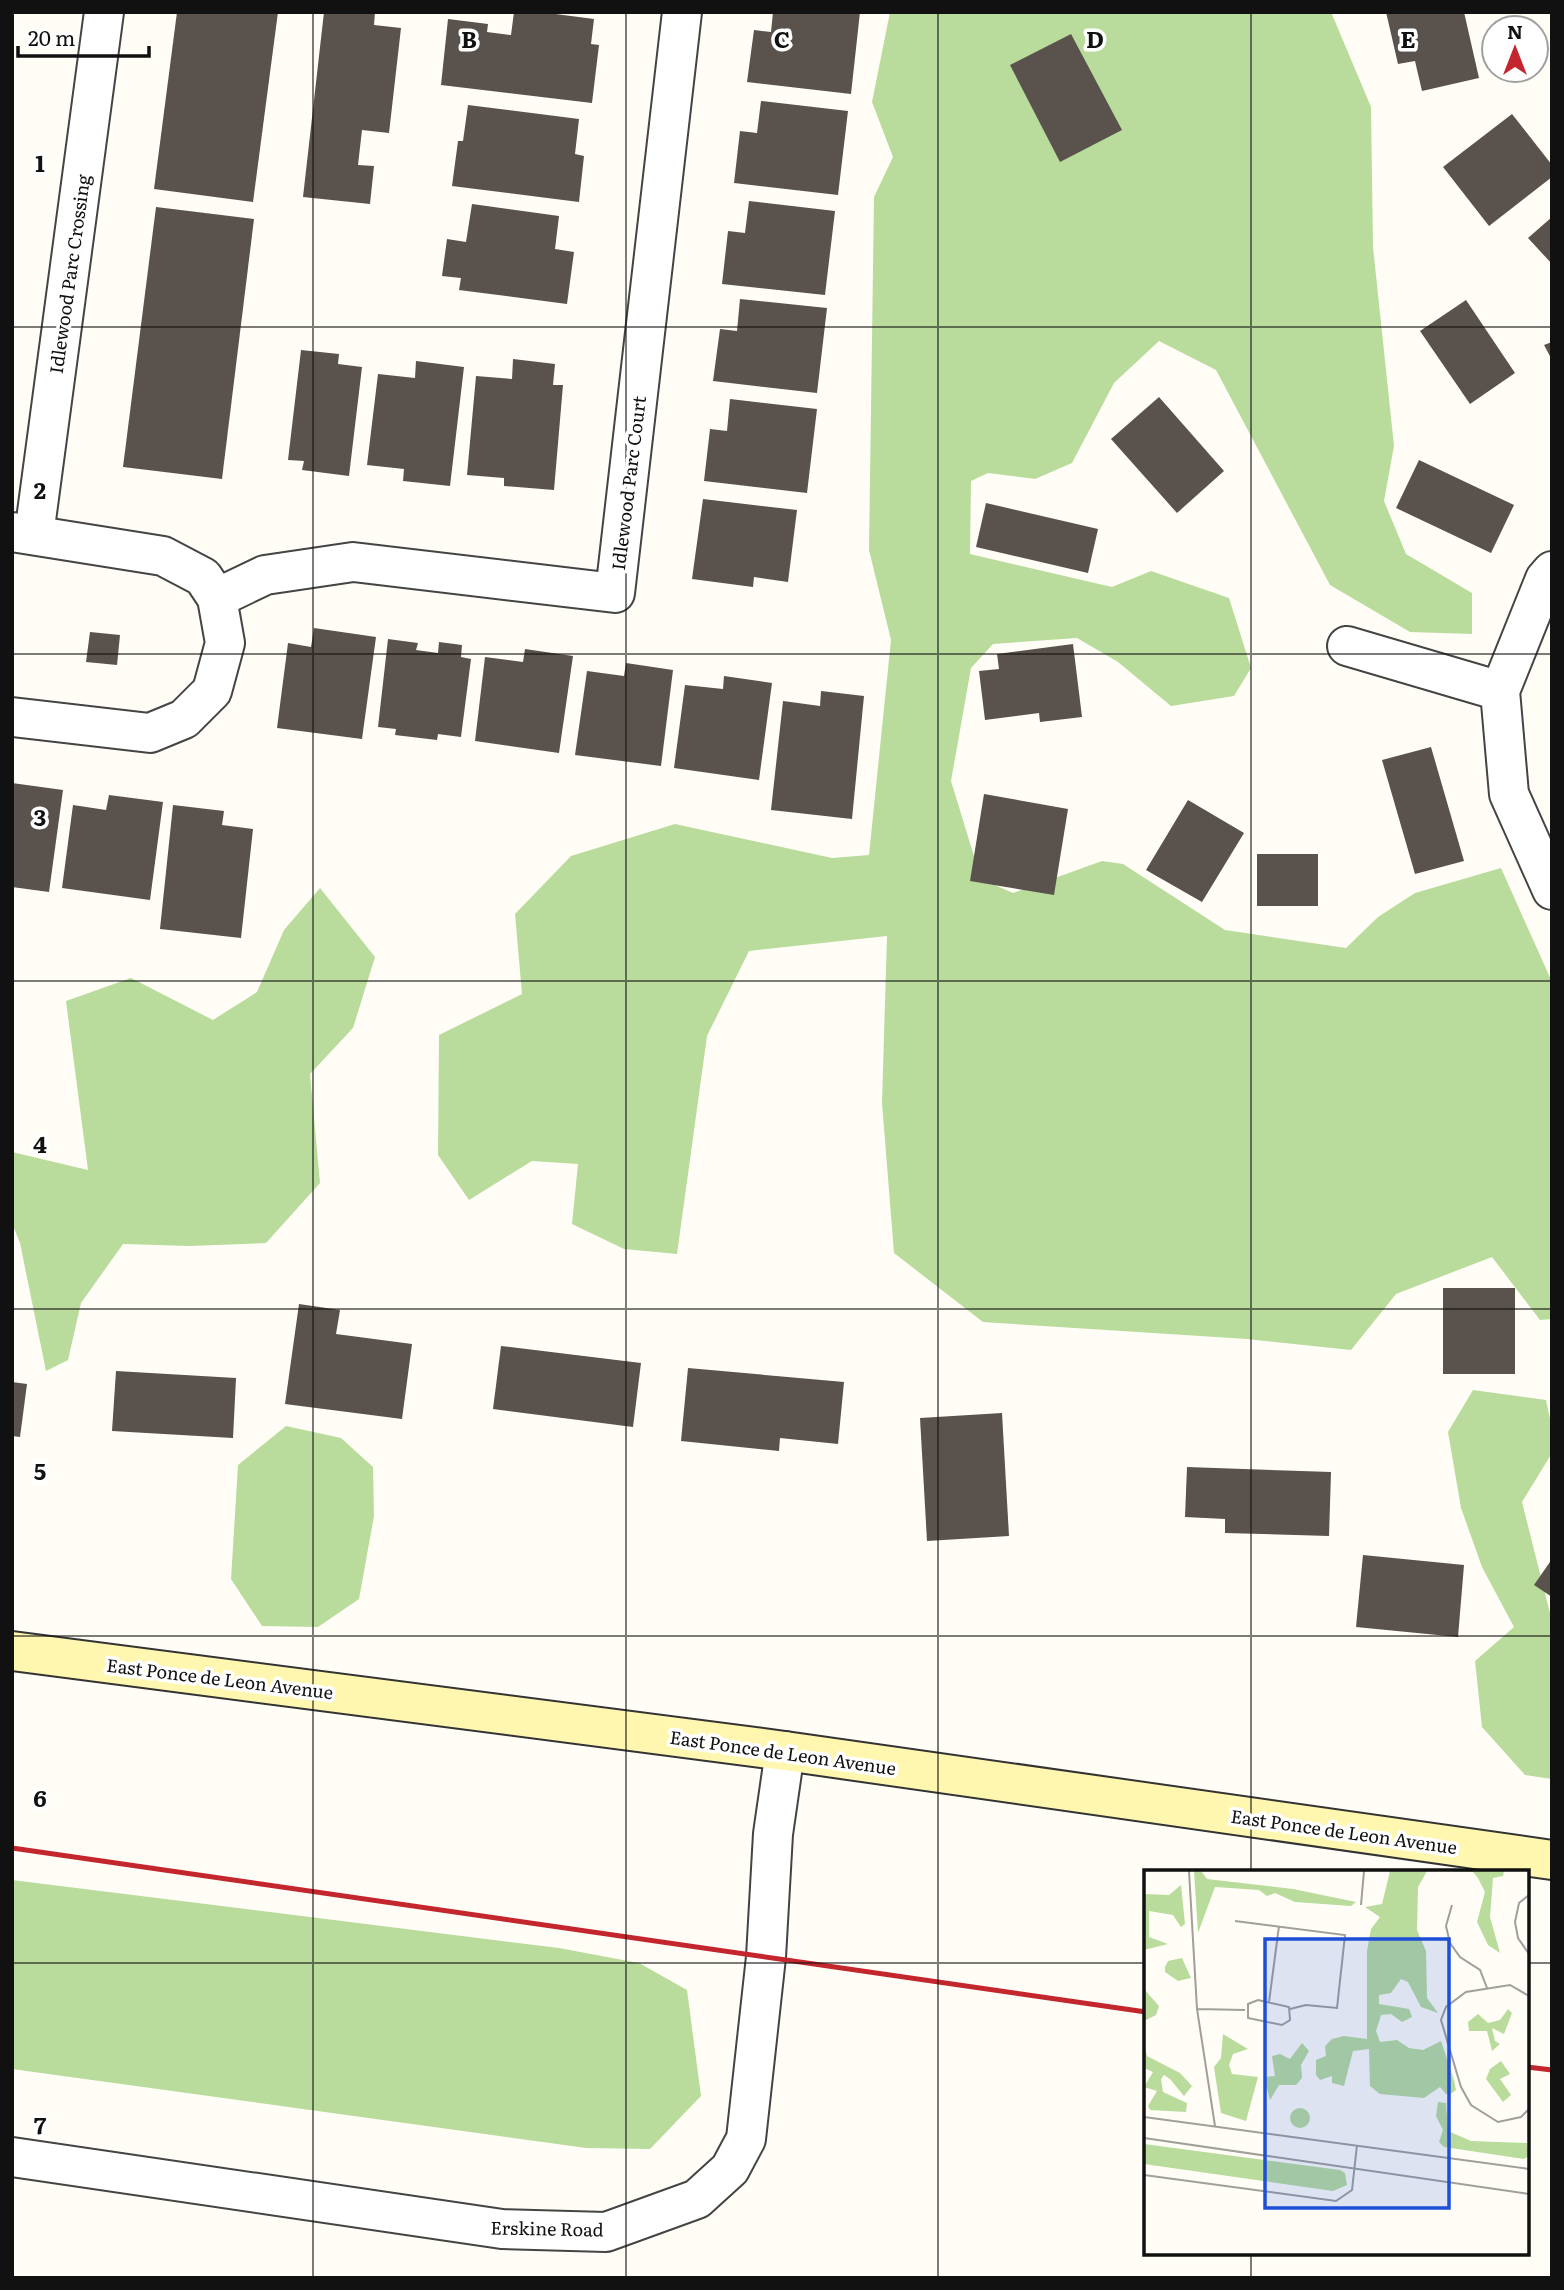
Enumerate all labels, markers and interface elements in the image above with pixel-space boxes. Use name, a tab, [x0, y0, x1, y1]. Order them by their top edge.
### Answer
scale bar	[18, 14, 149, 58]
north arrow	[1480, 14, 1550, 84]
text: N	[1507, 17, 1523, 45]
text: 20 m	[28, 21, 75, 52]
text: B	[461, 21, 477, 55]
text: C	[774, 21, 790, 55]
text: D	[1086, 21, 1104, 55]
text: E	[1400, 21, 1416, 55]
text: 1	[35, 145, 45, 179]
street label: Idlewood Parc Crossing	[42, 172, 96, 375]
street label: Idlewood Parc Court	[604, 393, 652, 572]
text: 2	[34, 472, 46, 506]
text: 3	[34, 799, 46, 833]
text: 4	[33, 1126, 47, 1160]
text: 5	[34, 1453, 46, 1487]
street label: East Ponce de Leon Avenue	[105, 1651, 335, 1705]
street label: East Ponce de Leon Avenue	[668, 1723, 898, 1781]
text: 6	[33, 1780, 47, 1814]
street label: East Ponce de Leon Avenue	[1229, 1802, 1459, 1860]
inset map	[1144, 1870, 1529, 2255]
text: 7	[34, 2107, 47, 2141]
street label: Erskine Road	[490, 2214, 604, 2242]

